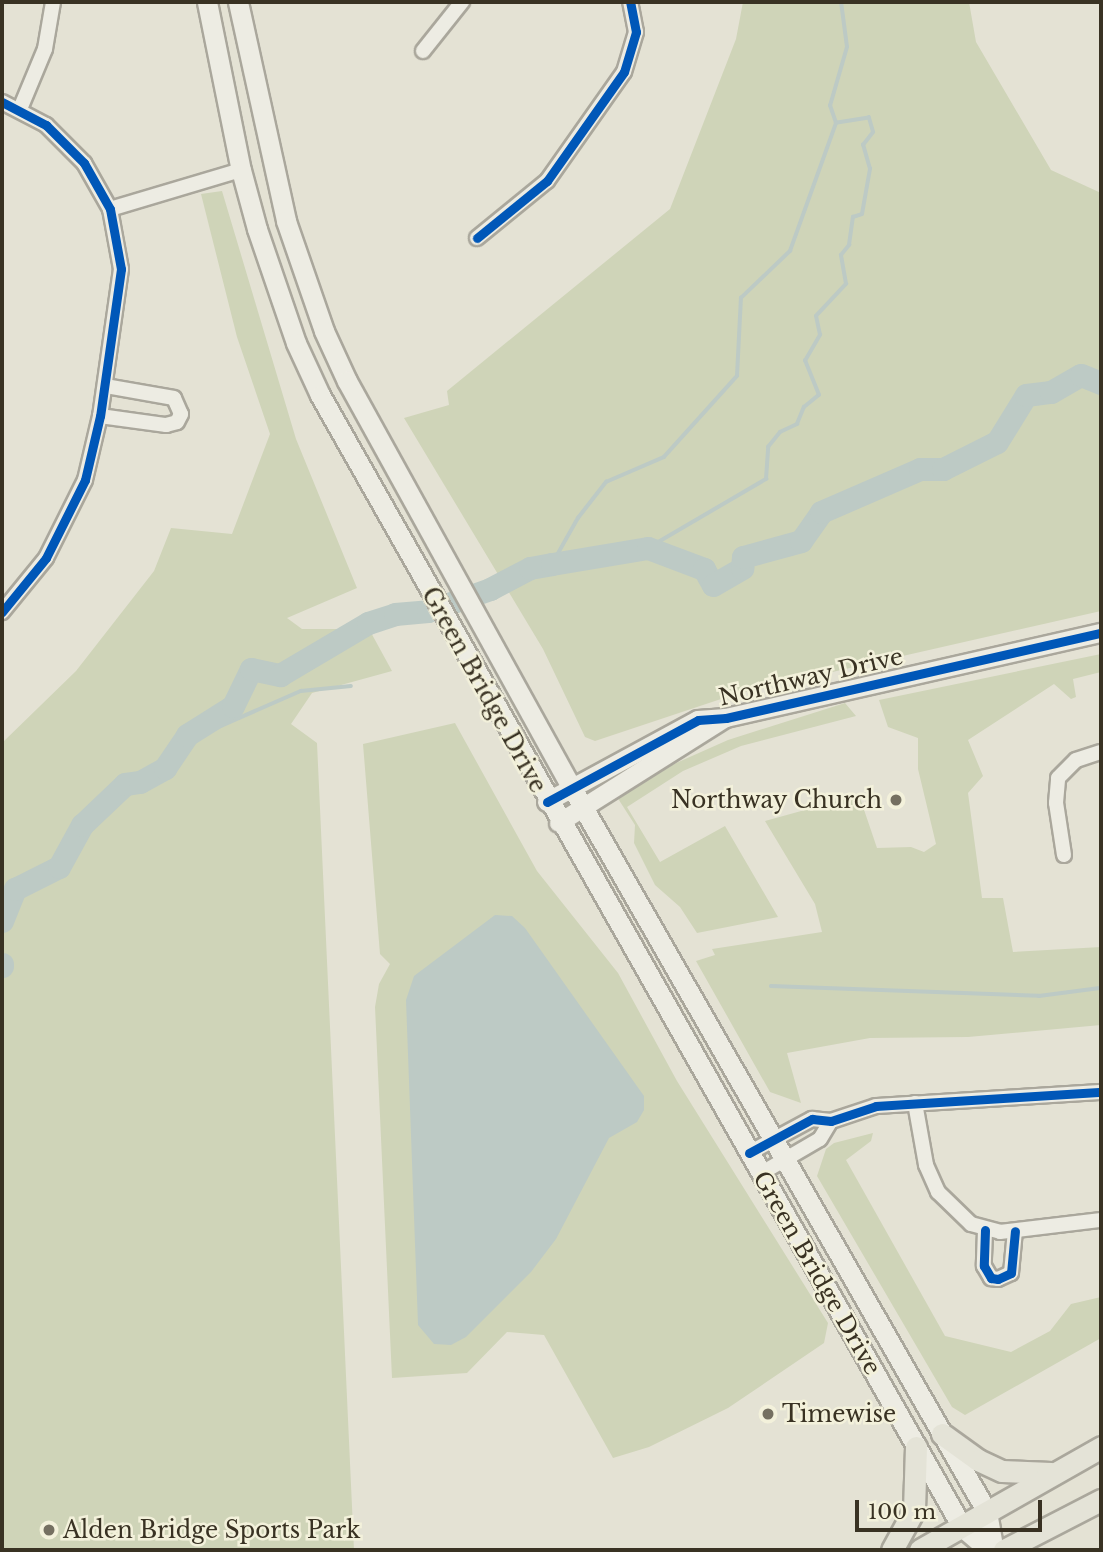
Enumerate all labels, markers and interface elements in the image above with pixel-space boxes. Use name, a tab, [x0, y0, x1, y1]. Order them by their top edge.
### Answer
street label: Green Bridge Drive	[416, 582, 552, 798]
street label: Northway Drive	[716, 642, 906, 712]
place label: Northway Church	[670, 786, 882, 814]
marker: Northway Church	[888, 792, 904, 808]
street label: Green Bridge Drive	[747, 1166, 887, 1380]
place label: Timewise	[782, 1400, 896, 1428]
marker: Timewise	[760, 1406, 776, 1422]
scale bar	[858, 1486, 1045, 1530]
text: 100 m	[868, 1499, 936, 1525]
place label: Alden Bridge Sports Park	[63, 1516, 360, 1544]
marker: Alden Bridge Sports Park	[41, 1522, 57, 1538]

